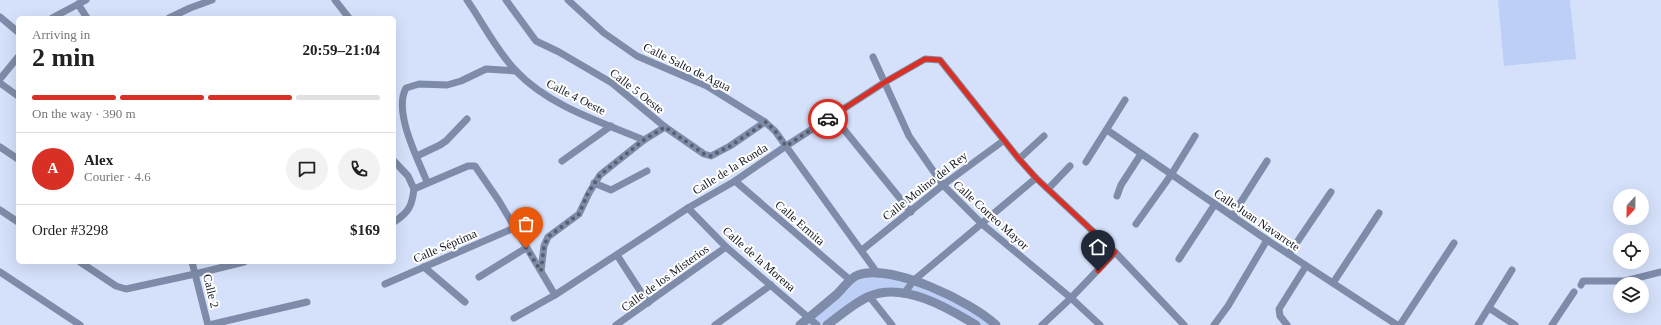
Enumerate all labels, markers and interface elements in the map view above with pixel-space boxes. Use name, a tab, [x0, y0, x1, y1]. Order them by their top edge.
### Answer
text: Arriving in	[32, 27, 90, 42]
street label: Calle Salto de Agua	[641, 40, 734, 95]
text: 20:59–21:04	[303, 42, 380, 58]
text: 2 min	[32, 43, 95, 72]
street label: Calle 5 Oeste	[607, 66, 667, 116]
street label: Calle 4 Oeste	[544, 76, 608, 118]
courier	[808, 99, 848, 139]
text: On the way · 390 m	[32, 106, 136, 121]
icon: car	[817, 108, 839, 130]
street label: Calle de la Ronda	[690, 140, 771, 198]
button: chat	[286, 148, 328, 190]
button: phone	[338, 148, 380, 190]
street label: Calle Molino del Rey	[880, 149, 970, 223]
text: Alex	[84, 152, 113, 168]
text: A	[48, 160, 58, 176]
text: Courier · 4.6	[84, 169, 151, 184]
street label: Calle Correo Mayor	[950, 177, 1032, 253]
street label: Calle Juan Navarrete	[1211, 186, 1303, 254]
north arrow	[1613, 189, 1649, 225]
map controls	[1613, 189, 1649, 313]
street label: Calle Ermita	[772, 198, 828, 249]
pin	[509, 207, 543, 248]
icon: bag	[515, 213, 537, 235]
text: Order #3298	[32, 222, 108, 238]
text: $169	[350, 222, 380, 238]
street label: Calle de la Morena	[720, 224, 799, 295]
street label: Calle Séptima	[411, 226, 479, 266]
pin	[1081, 230, 1115, 271]
button: locate	[1613, 233, 1649, 269]
icon: home	[1087, 236, 1109, 258]
street label: Calle de los Misterios	[618, 241, 712, 315]
street label: Calle 2	[200, 273, 222, 309]
button: layers	[1613, 277, 1649, 313]

